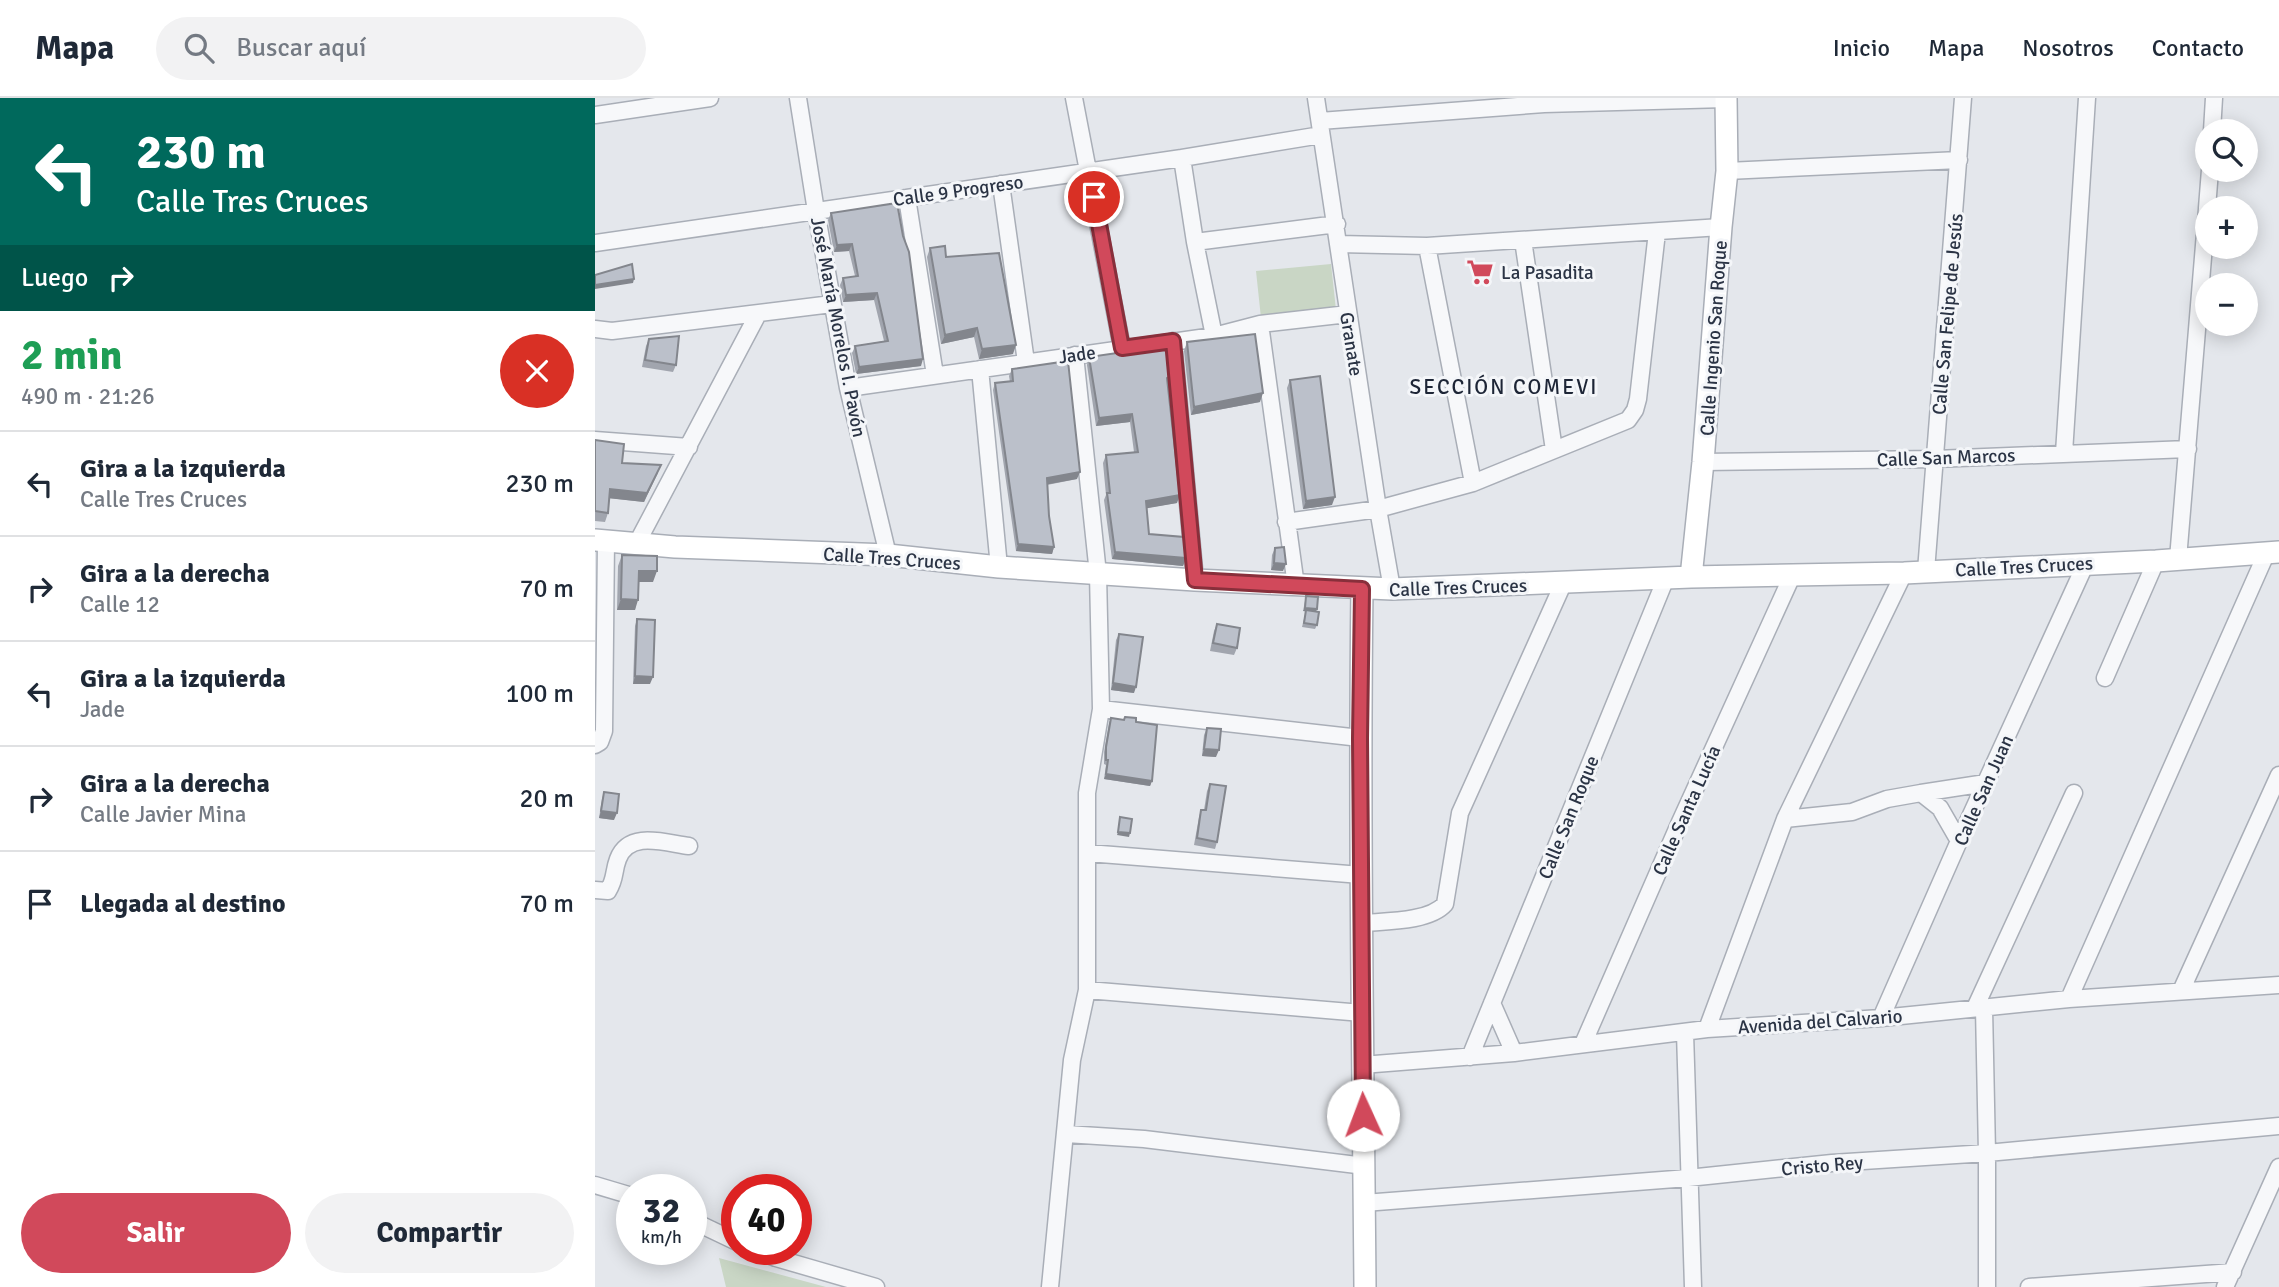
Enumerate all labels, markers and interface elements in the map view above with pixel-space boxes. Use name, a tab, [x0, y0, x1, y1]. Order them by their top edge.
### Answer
search box	[156, 17, 646, 80]
text: Mapa	[35, 28, 114, 69]
icon: search	[180, 29, 218, 67]
text: Buscar aquí	[236, 32, 366, 64]
text: Inicio	[1833, 33, 1890, 63]
text: Mapa	[1928, 33, 1984, 63]
text: Nosotros	[2022, 33, 2114, 63]
text: Contacto	[2152, 33, 2244, 63]
map controls	[2195, 119, 2258, 336]
button: search	[2195, 119, 2258, 182]
text: 230 m	[136, 122, 266, 182]
icon: left	[21, 126, 112, 217]
pin	[1064, 167, 1124, 227]
street label: Calle 9 Progreso	[891, 170, 1025, 212]
icon: arrive	[1075, 178, 1113, 216]
text: Calle Tres Cruces	[136, 182, 368, 221]
button: +	[2195, 196, 2258, 259]
street label: Calle San Felipe de Jesús	[1927, 212, 1969, 416]
street label: José María Morelos I. Pavón	[805, 215, 871, 439]
street label: Calle Ingenio San Roque	[1695, 239, 1733, 437]
supermarket icon: La Pasadita	[1465, 257, 1495, 287]
icon: right	[102, 259, 140, 297]
place label: La Pasadita	[1501, 261, 1594, 285]
text: Luego	[21, 262, 88, 294]
button: −	[2195, 273, 2258, 336]
street label: Granate	[1334, 310, 1368, 378]
text: 2 min	[21, 330, 122, 381]
button: close	[500, 334, 574, 408]
street label: Jade	[1057, 341, 1097, 369]
district label: SECCIÓN COMEVI	[1410, 374, 1598, 400]
text: 490 m · 21:26	[21, 382, 155, 411]
street label: Calle San Marcos	[1876, 444, 2016, 472]
text: Gira a la izquierda	[80, 453, 286, 485]
icon: left	[21, 465, 59, 503]
text: 230 m	[505, 468, 574, 500]
text: Calle Tres Cruces	[80, 485, 247, 514]
street label: Calle Tres Cruces	[822, 542, 962, 576]
street label: Calle Tres Cruces	[1955, 551, 2094, 583]
text: Gira a la derecha	[80, 558, 270, 590]
icon: right	[21, 570, 59, 608]
text: 70 m	[519, 573, 574, 605]
street label: Calle Tres Cruces	[1389, 574, 1527, 602]
text: Calle 12	[80, 590, 160, 619]
text: Gira a la izquierda	[80, 663, 286, 695]
icon: left	[21, 675, 59, 713]
text: 100 m	[505, 678, 574, 710]
text: Jade	[80, 695, 125, 724]
street label: Calle San Juan	[1949, 731, 2019, 850]
street label: Calle Santa Lucía	[1647, 741, 1726, 879]
street label: Calle San Roque	[1533, 752, 1605, 883]
text: Gira a la derecha	[80, 768, 270, 800]
icon: right	[21, 780, 59, 818]
text: 20 m	[519, 783, 574, 815]
text: Calle Javier Mina	[80, 800, 246, 829]
icon: arrive	[21, 885, 59, 923]
text: Llegada al destino	[80, 888, 286, 920]
text: 70 m	[519, 888, 574, 920]
street label: Avenida del Calvario	[1737, 1004, 1903, 1040]
position arrow	[1326, 1078, 1400, 1152]
street label: Cristo Rey	[1780, 1150, 1864, 1182]
speed limit sign: 40	[721, 1174, 812, 1265]
text: 32	[643, 1189, 680, 1232]
button: Salir	[21, 1193, 291, 1273]
button: Compartir	[305, 1193, 574, 1273]
text: km/h	[641, 1226, 682, 1248]

